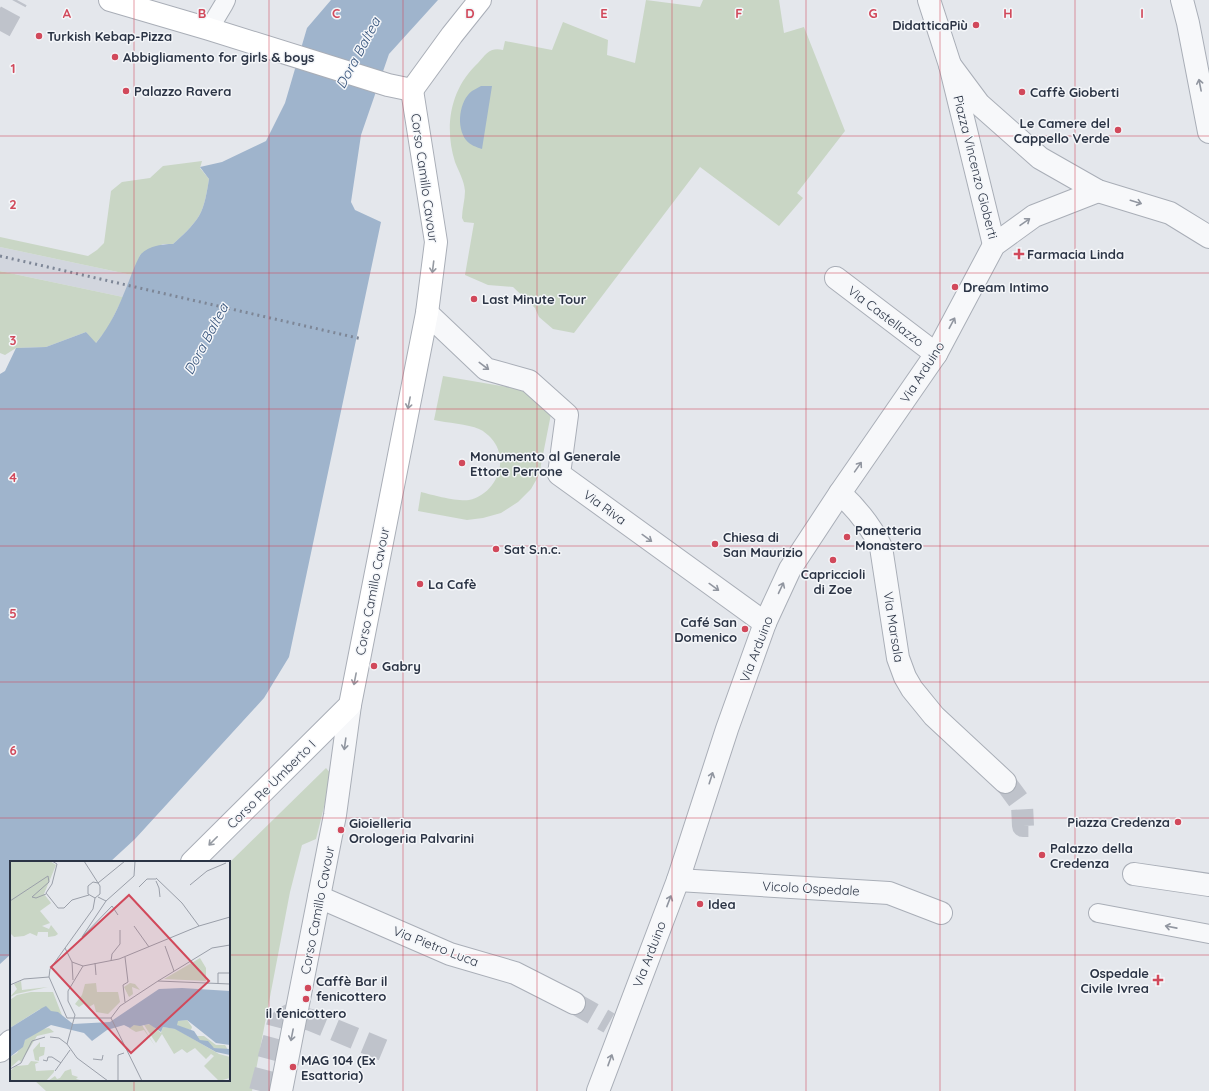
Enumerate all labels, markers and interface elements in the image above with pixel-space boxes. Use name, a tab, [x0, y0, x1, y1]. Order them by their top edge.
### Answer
text: A	[63, 5, 72, 21]
text: B	[198, 5, 206, 21]
text: C	[332, 5, 340, 21]
text: D	[465, 5, 475, 21]
text: E	[600, 5, 608, 21]
text: F	[735, 5, 743, 21]
text: G	[868, 5, 878, 21]
text: H	[1003, 5, 1013, 21]
text: I	[1140, 5, 1144, 21]
water label: Dora Baltea	[332, 13, 385, 92]
place label: DidatticaPiù	[892, 17, 968, 33]
marker: DidatticaPiù	[971, 20, 981, 30]
place label: Turkish Kebap-Pizza	[47, 28, 172, 44]
marker: Turkish Kebap-Pizza	[34, 31, 44, 41]
place label: Abbigliamento for girls & boys	[123, 49, 314, 65]
marker: Abbigliamento for girls & boys	[110, 52, 120, 62]
text: 1	[10, 60, 16, 76]
one-way arrow	[1196, 79, 1204, 92]
place label: Palazzo Ravera	[134, 83, 231, 99]
place label: Caffè Gioberti	[1030, 84, 1119, 100]
marker: Palazzo Ravera	[121, 86, 131, 96]
marker: Caffè Gioberti	[1017, 87, 1027, 97]
street label: Piazza Vincenzo Gioberti	[950, 94, 1002, 240]
street label: Corso Camillo Cavour	[408, 112, 442, 244]
place label: Le Camere del Cappello Verde	[1014, 115, 1110, 146]
marker: Le Camere del Cappello Verde	[1113, 125, 1123, 135]
text: 2	[9, 196, 17, 212]
one-way arrow	[1129, 199, 1142, 206]
one-way arrow	[1020, 218, 1031, 226]
place label: Farmacia Linda	[1027, 246, 1124, 262]
marker: Farmacia Linda	[1014, 249, 1024, 259]
one-way arrow	[429, 260, 437, 273]
place label: Dream Intimo	[963, 279, 1049, 295]
street label: Via Castellazzo	[845, 282, 927, 350]
marker: Dream Intimo	[950, 282, 960, 292]
place label: Last Minute Tour	[482, 291, 587, 307]
marker: Last Minute Tour	[469, 294, 479, 304]
water label: Dora Baltea	[180, 299, 233, 378]
one-way arrow	[949, 317, 957, 329]
text: 3	[10, 332, 17, 348]
street label: Via Arduino	[896, 338, 948, 406]
one-way arrow	[478, 361, 489, 370]
one-way arrow	[405, 396, 413, 409]
place label: Monumento al Generale Ettore Perrone	[470, 448, 621, 479]
marker: Monumento al Generale Ettore Perrone	[457, 458, 467, 468]
one-way arrow	[854, 462, 862, 473]
text: 4	[9, 469, 17, 485]
street label: Via Riva	[580, 486, 630, 528]
place label: Panetteria Monastero	[855, 522, 922, 553]
street label: Corso Camillo Cavour	[352, 525, 392, 657]
place label: Chiesa di San Maurizio	[723, 529, 803, 560]
marker: Panetteria Monastero	[842, 532, 852, 542]
one-way arrow	[641, 534, 652, 542]
marker: Chiesa di San Maurizio	[710, 539, 720, 549]
place label: Sat S.n.c.	[504, 541, 561, 557]
marker: Sat S.n.c.	[491, 544, 501, 554]
marker: Capriccioli di Zoe	[828, 555, 838, 565]
place label: Capriccioli di Zoe	[801, 566, 865, 597]
place label: La Cafè	[428, 576, 477, 592]
marker: La Cafè	[415, 579, 425, 589]
one-way arrow	[709, 583, 720, 591]
one-way arrow	[778, 583, 785, 595]
street label: Via Marsala	[881, 590, 907, 664]
text: 5	[9, 605, 17, 621]
place label: Café San Domenico	[674, 614, 737, 645]
street label: Via Arduino	[736, 614, 776, 684]
marker: Café San Domenico	[740, 624, 750, 634]
place label: Gabry	[382, 658, 421, 674]
marker: Gabry	[369, 661, 379, 671]
one-way arrow	[351, 672, 359, 685]
street label: Corso Re Umberto I	[223, 736, 319, 832]
one-way arrow	[341, 737, 349, 750]
text: 6	[9, 742, 17, 758]
one-way arrow	[707, 773, 715, 785]
place label: Piazza Credenza	[1067, 814, 1170, 830]
place label: Gioielleria Orologeria Palvarini	[349, 815, 474, 846]
marker: Piazza Credenza	[1173, 817, 1183, 827]
marker: Gioielleria Orologeria Palvarini	[336, 825, 346, 835]
one-way arrow	[208, 836, 218, 846]
place label: Palazzo della Credenza	[1050, 840, 1133, 871]
street label: Corso Camillo Cavour	[297, 844, 337, 976]
marker: Palazzo della Credenza	[1037, 850, 1047, 860]
inset map	[10, 861, 230, 1081]
street label: Vicolo Ospedale	[762, 877, 860, 899]
one-way arrow	[666, 896, 674, 908]
place label: Idea	[708, 896, 736, 912]
marker: Idea	[695, 899, 705, 909]
street label: Via Arduino	[629, 919, 669, 989]
street label: Via Pietro Luca	[391, 922, 481, 970]
one-way arrow	[1165, 923, 1178, 931]
place label: Ospedale Civile Ivrea	[1081, 965, 1149, 996]
place label: Caffè Bar il fenicottero	[316, 973, 388, 1004]
marker: Ospedale Civile Ivrea	[1152, 974, 1164, 986]
marker: Caffè Bar il fenicottero	[303, 983, 313, 993]
marker: il fenicottero	[301, 994, 311, 1004]
place label: il fenicottero	[266, 1005, 346, 1021]
one-way arrow	[288, 1028, 296, 1041]
place label: MAG 104 (Ex Esattoria)	[301, 1052, 376, 1083]
one-way arrow	[606, 1055, 614, 1067]
marker: MAG 104 (Ex Esattoria)	[288, 1062, 298, 1072]

